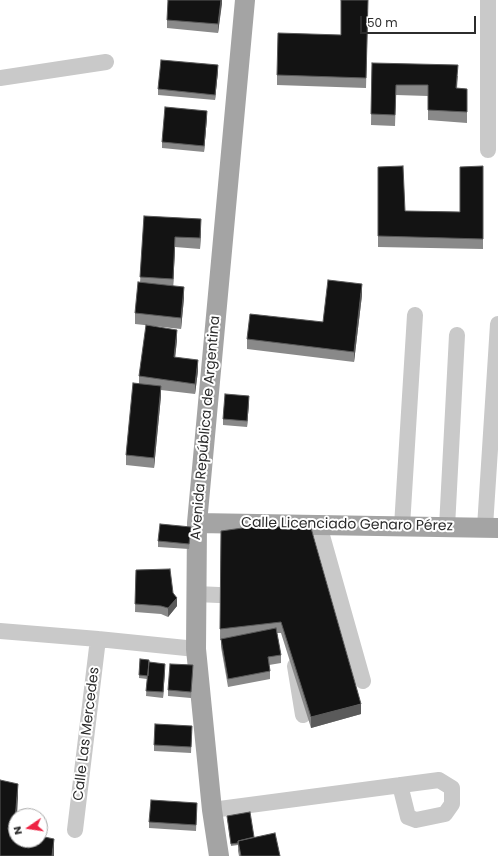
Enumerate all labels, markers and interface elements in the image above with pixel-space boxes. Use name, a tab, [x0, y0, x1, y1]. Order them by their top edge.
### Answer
scale bar	[362, 8, 478, 34]
text: 50 m	[367, 14, 398, 31]
street label: Avenida República de Argentina	[188, 315, 224, 541]
street label: Calle Licenciado Genaro Pérez	[241, 515, 453, 535]
street label: Calle Las Mercedes	[70, 666, 104, 802]
north arrow	[8, 808, 48, 848]
text: N	[9, 825, 26, 836]

